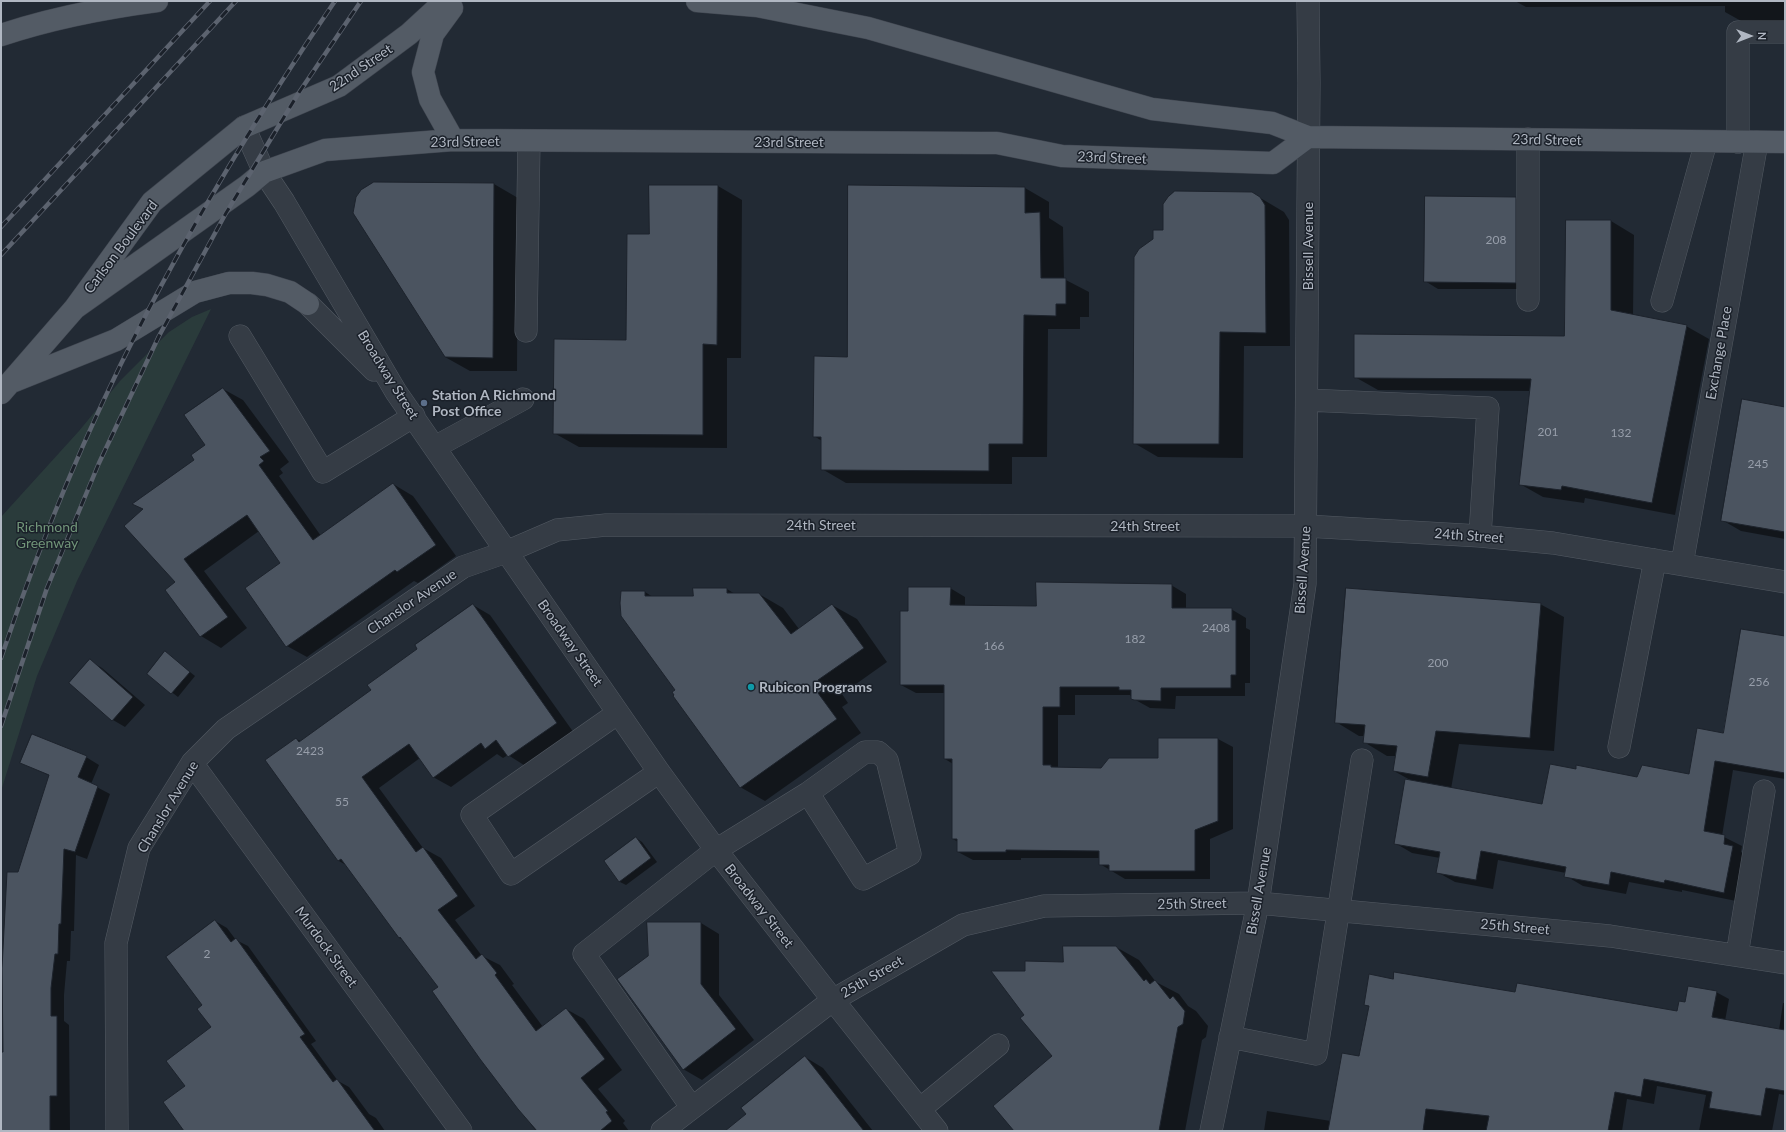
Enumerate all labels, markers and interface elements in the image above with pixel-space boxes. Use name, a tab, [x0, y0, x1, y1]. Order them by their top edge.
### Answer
north arrow	[1730, 16, 1770, 56]
text: N	[1756, 32, 1769, 40]
street label: 22nd Street	[326, 41, 396, 95]
street label: 23rd Street	[1512, 131, 1582, 149]
street label: 23rd Street	[430, 133, 500, 151]
street label: 23rd Street	[754, 134, 824, 150]
street label: 23rd Street	[1077, 148, 1147, 168]
street label: Carlson Boulevard	[81, 197, 161, 297]
street label: Bissell Avenue	[1300, 202, 1316, 290]
house number: 208	[1486, 233, 1506, 247]
street label: Exchange Place	[1703, 305, 1735, 401]
street label: Broadway Street	[354, 327, 422, 423]
place label: Station A Richmond Post Office	[432, 387, 556, 420]
marker: Station A Richmond Post Office	[419, 398, 429, 408]
house number: 201	[1538, 425, 1558, 439]
house number: 132	[1611, 426, 1631, 440]
house number: 245	[1748, 457, 1768, 471]
street label: 24th Street	[786, 517, 856, 533]
street label: 24th Street	[1110, 518, 1180, 534]
park label: Richmond Greenway	[16, 519, 78, 552]
street label: Bissell Avenue	[1292, 525, 1314, 615]
street label: 24th Street	[1434, 525, 1504, 547]
street label: Chanslor Avenue	[364, 566, 460, 638]
street label: Broadway Street	[534, 596, 606, 690]
house number: 2408	[1202, 621, 1230, 635]
house number: 182	[1125, 632, 1145, 646]
house number: 166	[984, 639, 1004, 653]
house number: 200	[1428, 656, 1448, 670]
house number: 256	[1749, 675, 1769, 689]
place label: Rubicon Programs	[759, 679, 872, 695]
marker: Rubicon Programs	[746, 682, 756, 692]
house number: 2423	[296, 744, 324, 758]
street label: Chanslor Avenue	[134, 758, 202, 856]
house number: 55	[335, 795, 349, 809]
street label: Bissell Avenue	[1243, 846, 1275, 936]
street label: Broadway Street	[721, 861, 797, 951]
street label: 25th Street	[1157, 895, 1227, 913]
street label: Murdock Street	[291, 903, 361, 991]
street label: 25th Street	[1480, 916, 1550, 938]
house number: 2	[204, 947, 210, 961]
street label: 25th Street	[838, 952, 906, 1002]

